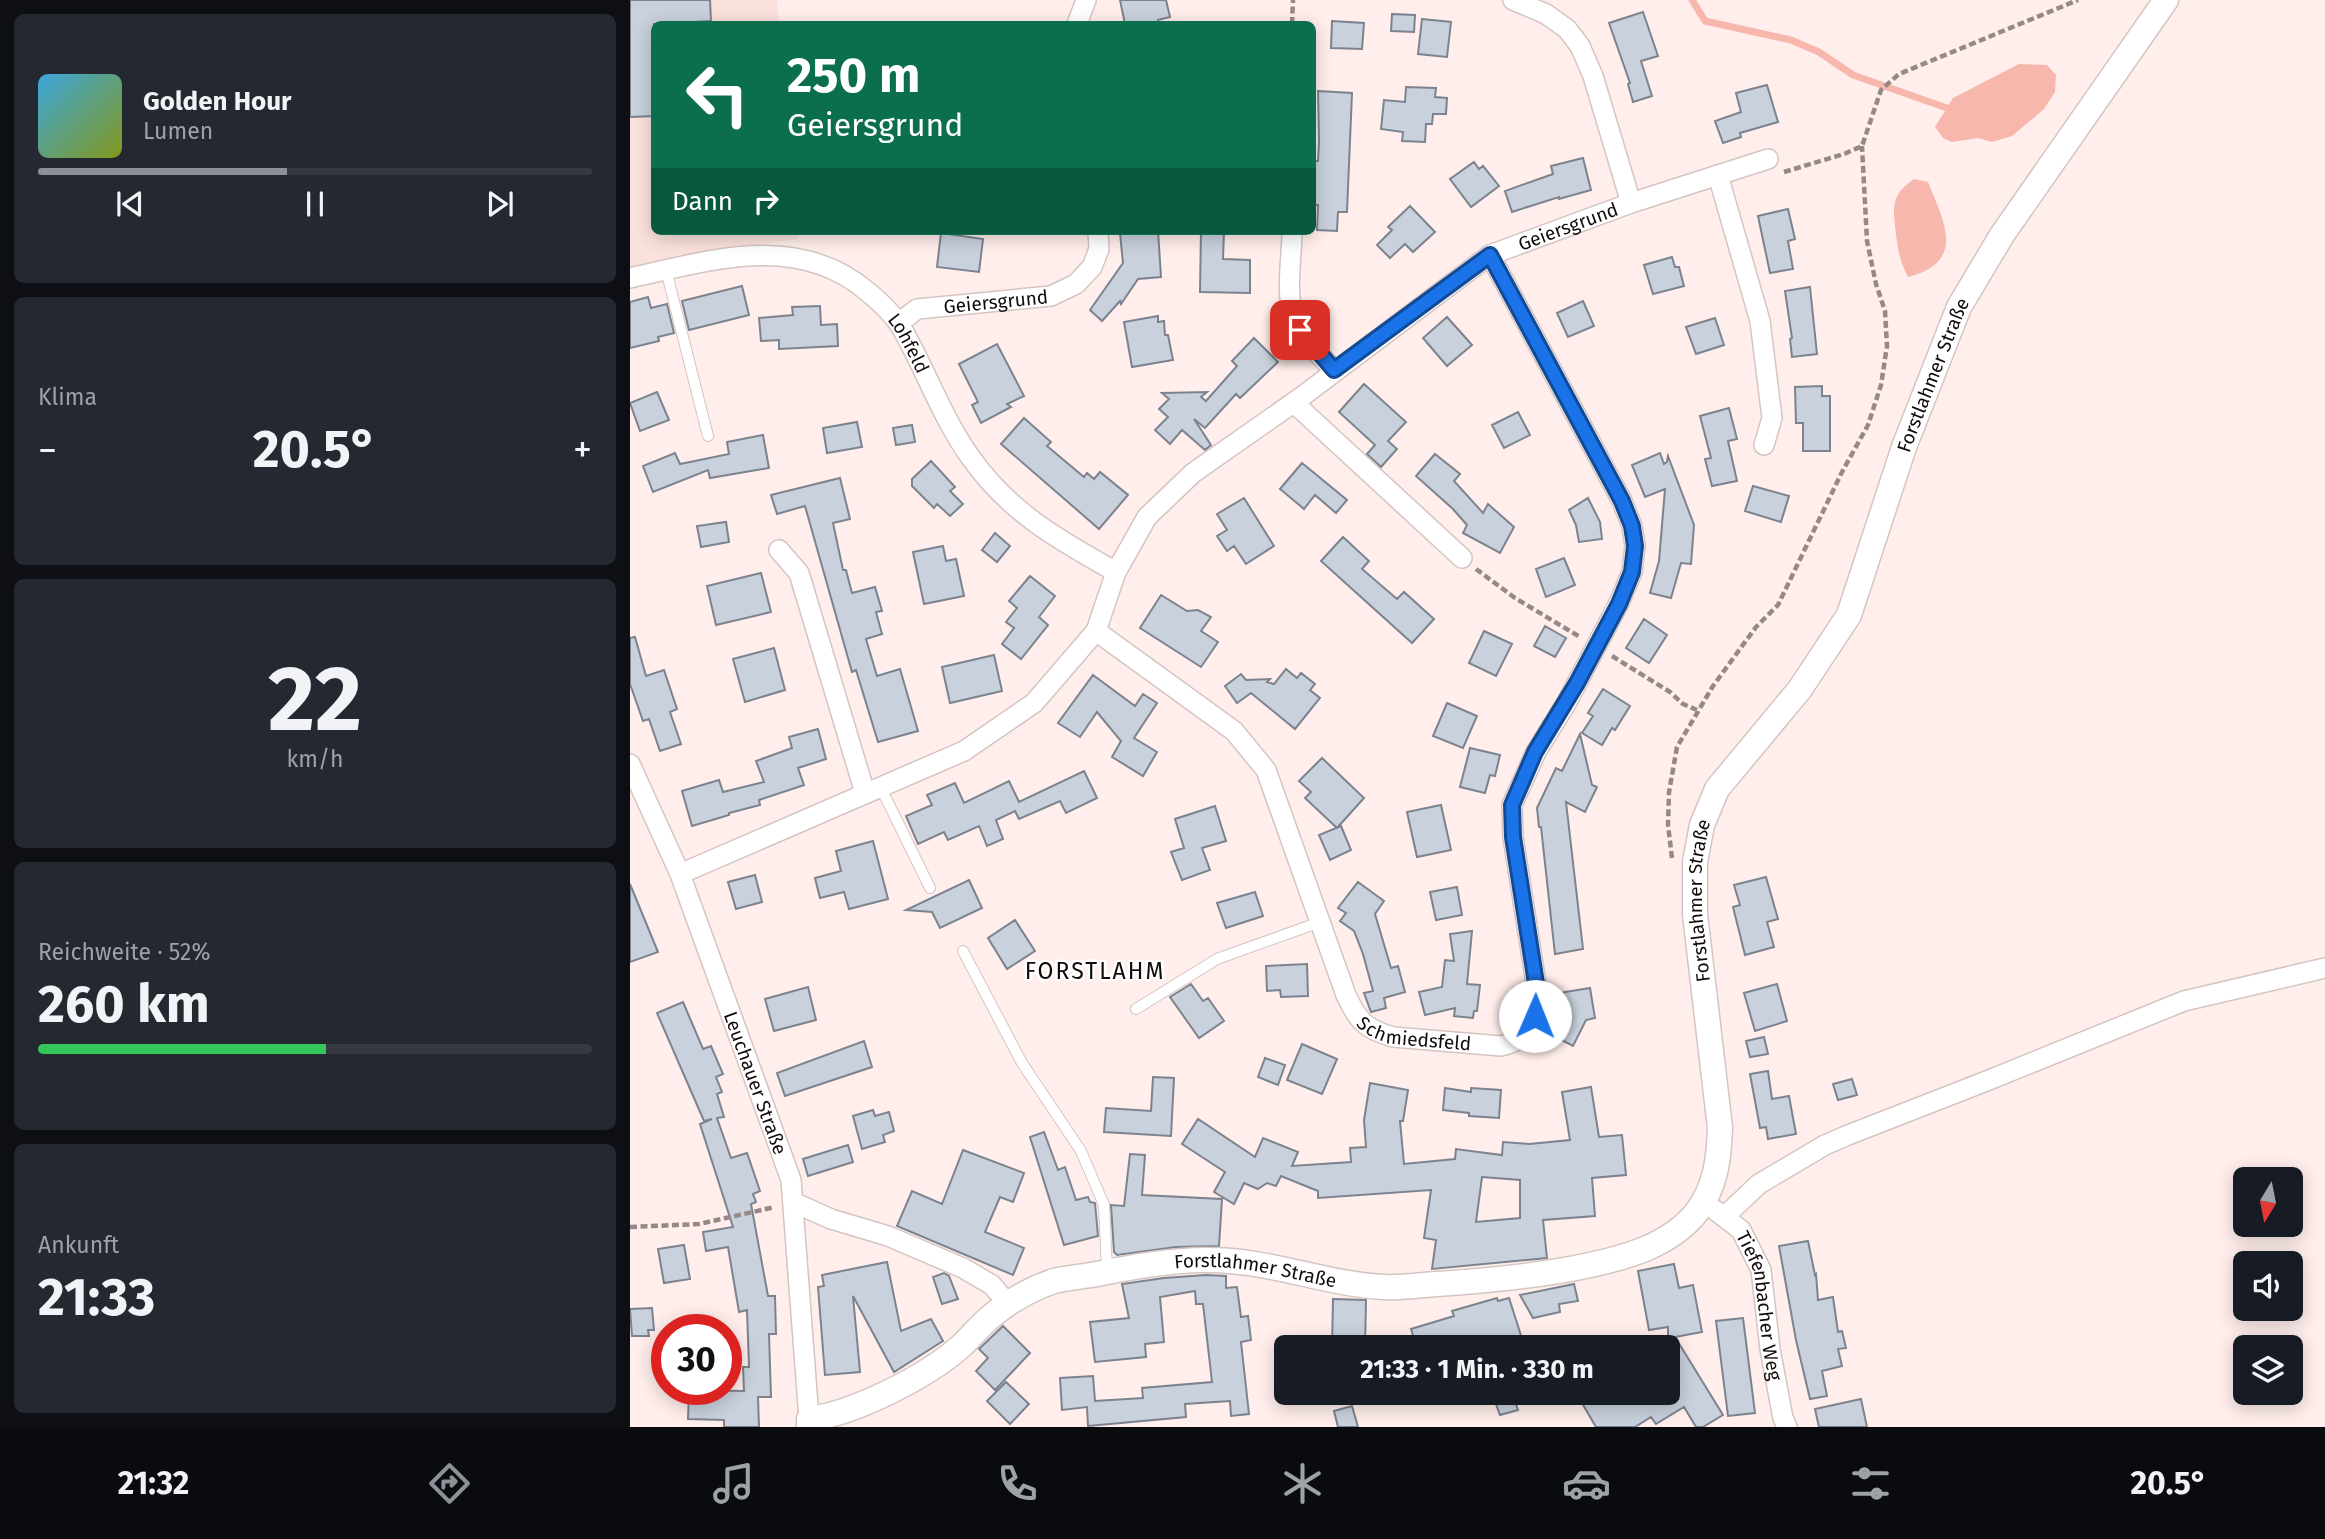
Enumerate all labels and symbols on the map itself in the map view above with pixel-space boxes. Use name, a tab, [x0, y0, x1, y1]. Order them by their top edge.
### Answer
street label: Geiersgrund	[1515, 197, 1621, 255]
street label: Geiersgrund	[943, 285, 1049, 318]
street label: Forstlahmer Straße	[1892, 293, 1974, 455]
pin	[1270, 300, 1330, 360]
street label: Lohfeld	[883, 308, 934, 377]
street label: Forstlahmer Straße	[1683, 815, 1715, 983]
district label: FORSTLAHM	[1025, 957, 1165, 985]
position arrow	[1498, 979, 1572, 1053]
street label: Leuchauer Straße	[719, 1008, 792, 1158]
street label: Schmiedsfeld	[1352, 1011, 1472, 1055]
north arrow	[2233, 1167, 2303, 1237]
street label: Tiefenbacher Weg	[1732, 1227, 1787, 1382]
street label: Forstlahmer Straße	[1173, 1248, 1339, 1292]
speed limit sign: 30	[651, 1314, 742, 1405]

